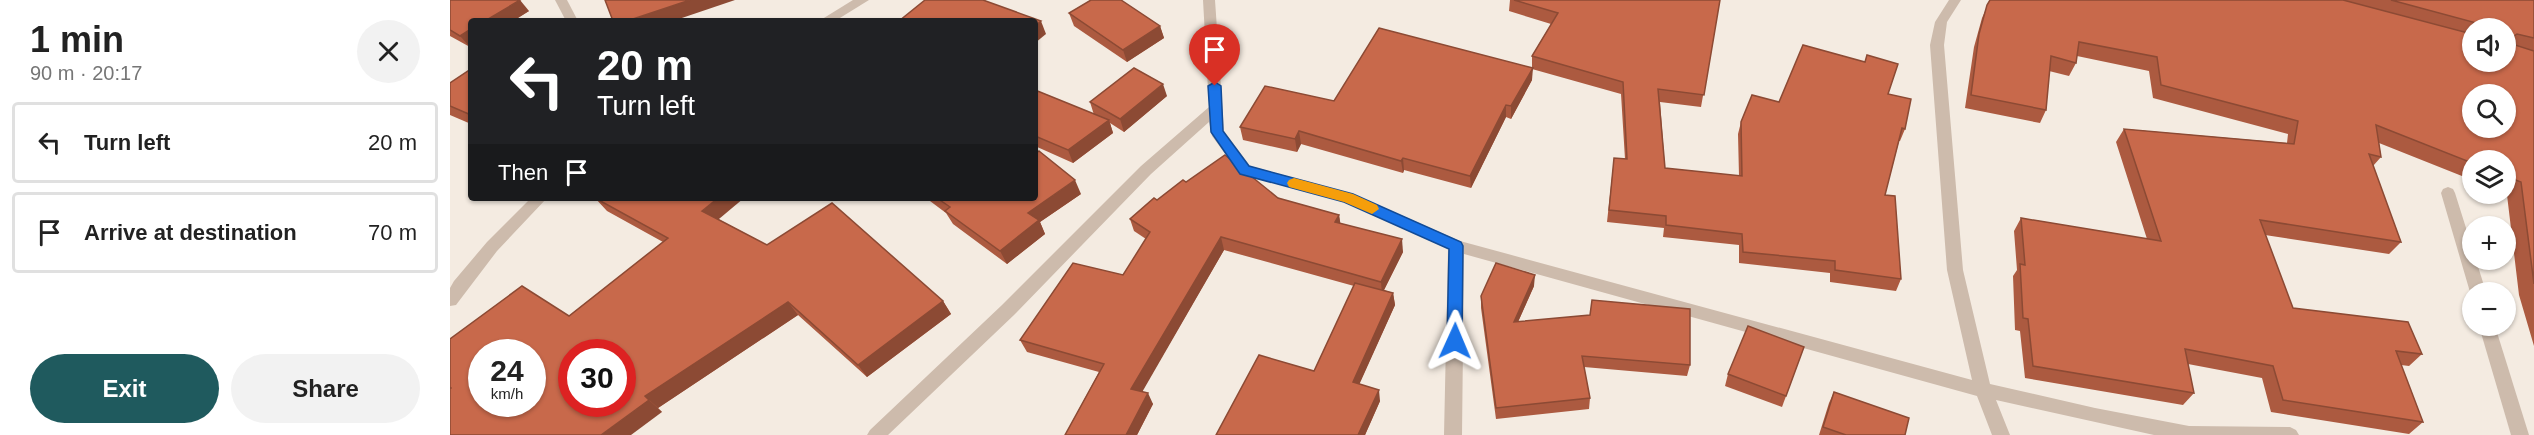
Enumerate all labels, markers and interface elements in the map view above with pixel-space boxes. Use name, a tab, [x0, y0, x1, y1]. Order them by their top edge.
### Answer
map controls	[2462, 18, 2516, 336]
button: sound	[2462, 18, 2516, 72]
text: 1 min	[30, 19, 124, 60]
button: close	[357, 20, 420, 83]
pin	[1189, 24, 1240, 86]
icon: arrive	[1198, 33, 1231, 66]
icon: left	[498, 42, 576, 120]
text: 20 m	[597, 42, 693, 89]
text: 90 m · 20:17	[30, 62, 142, 84]
button: search	[2462, 84, 2516, 138]
text: Turn left	[597, 91, 695, 121]
icon: left	[33, 126, 66, 159]
text: Turn left	[84, 130, 170, 155]
text: 20 m	[368, 130, 417, 155]
button: layers	[2462, 150, 2516, 204]
icon: arrive	[560, 156, 593, 189]
text: Then	[498, 160, 548, 185]
icon: arrive	[33, 216, 66, 249]
button: +	[2462, 216, 2516, 270]
text: Arrive at destination	[84, 220, 297, 245]
text: 70 m	[368, 220, 417, 245]
button: −	[2462, 282, 2516, 336]
position arrow	[1423, 309, 1487, 373]
speed limit sign: 30	[558, 339, 636, 417]
button: Exit	[30, 354, 219, 423]
button: Share	[231, 354, 420, 423]
text: 24	[490, 354, 524, 387]
text: km/h	[491, 385, 523, 402]

